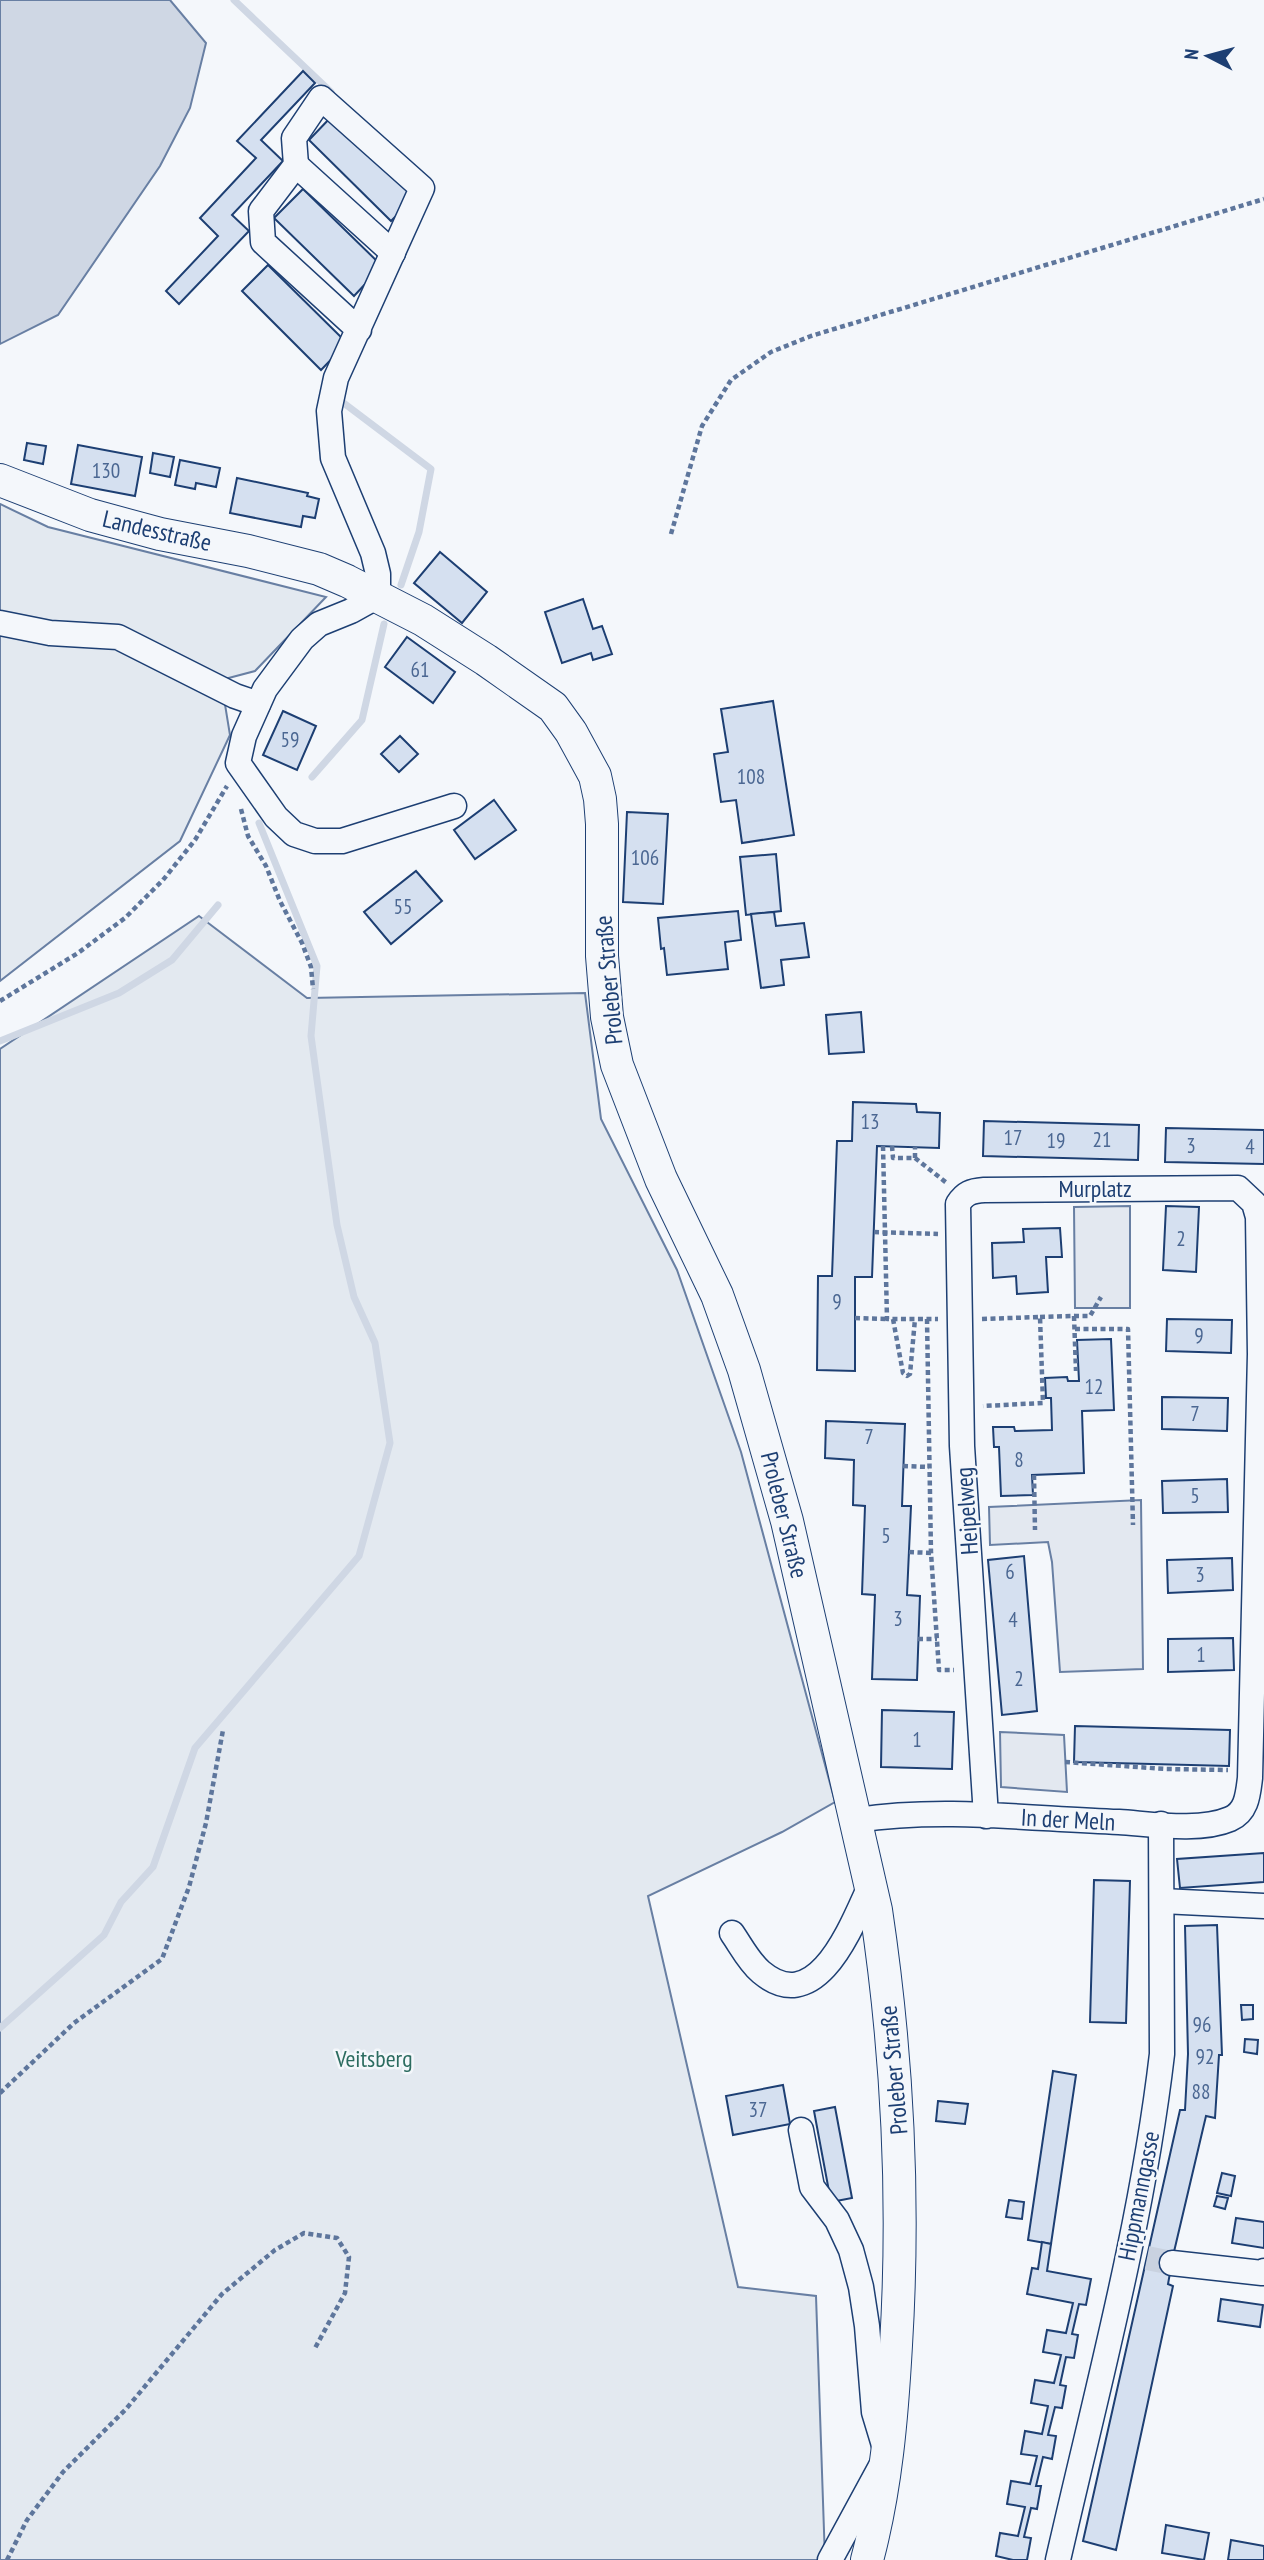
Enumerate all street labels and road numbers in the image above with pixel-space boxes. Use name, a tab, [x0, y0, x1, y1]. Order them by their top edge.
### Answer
street label: Landesstraße	[100, 503, 215, 558]
street label: Proleber Straße	[587, 914, 630, 1046]
street label: Murplatz	[1058, 1173, 1132, 1204]
street label: Proleber Straße	[754, 1448, 815, 1581]
street label: Heipelweg	[948, 1466, 985, 1556]
street label: In der Meln	[1020, 1802, 1116, 1837]
street label: Proleber Straße	[872, 2004, 915, 2136]
street label: Hippmanngasse	[1111, 2128, 1166, 2263]

